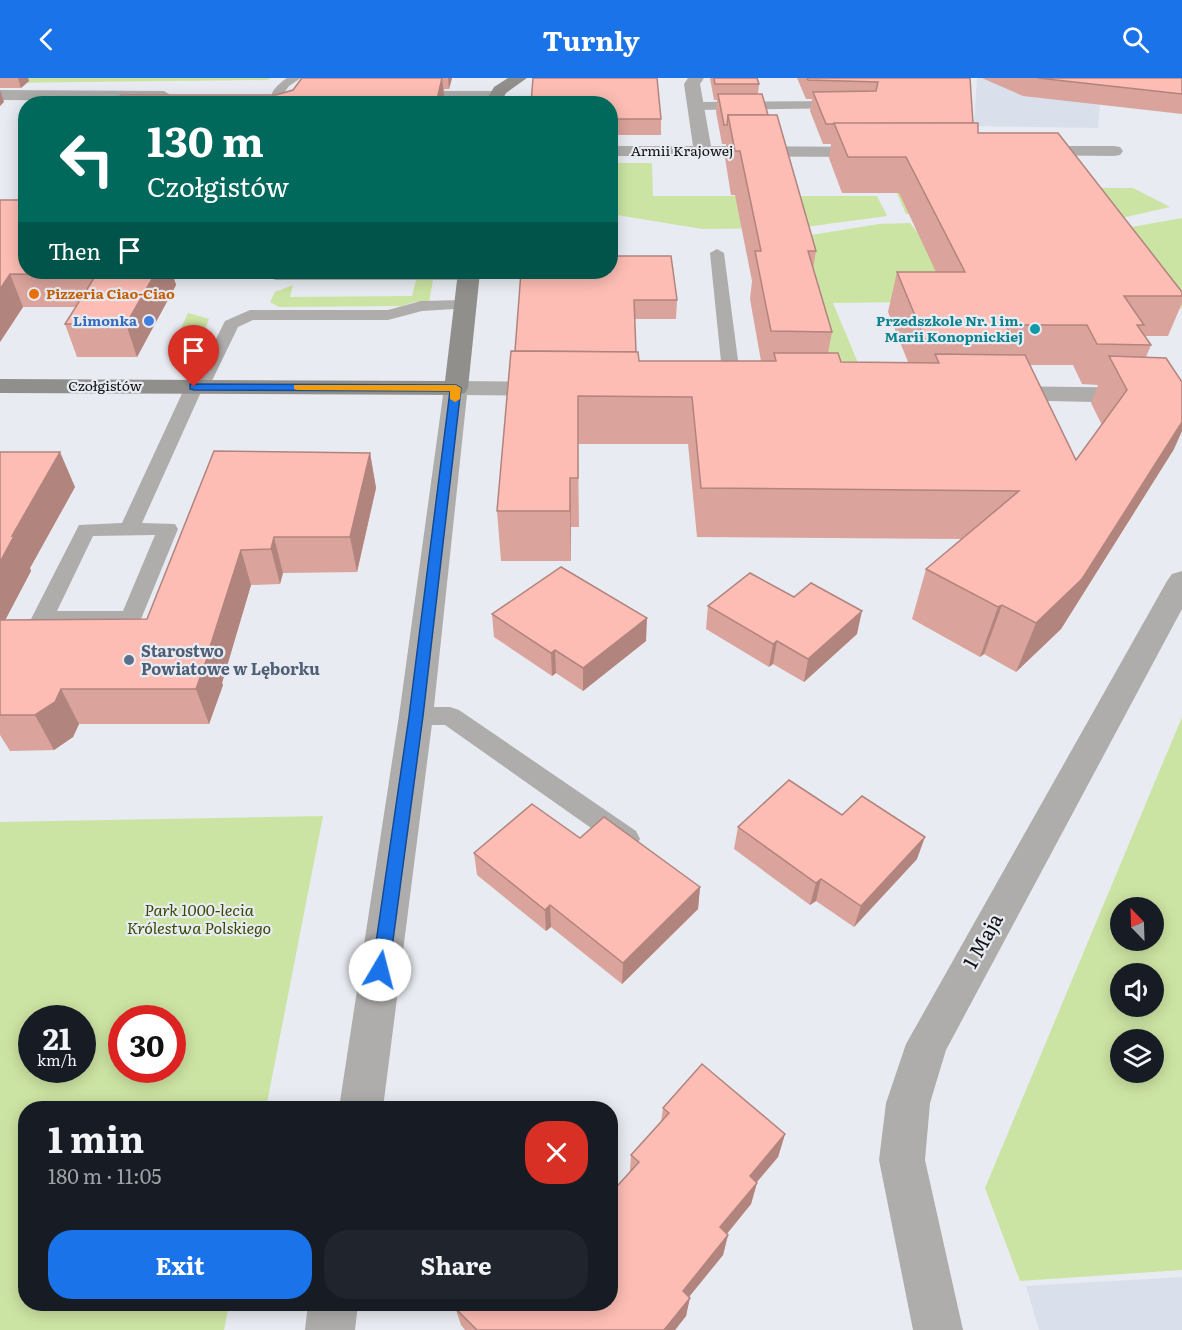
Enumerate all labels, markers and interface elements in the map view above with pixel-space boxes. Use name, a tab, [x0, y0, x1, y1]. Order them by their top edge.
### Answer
text: Turnly	[542, 19, 640, 59]
icon: back	[30, 23, 63, 56]
icon: search	[1119, 23, 1152, 56]
text: 130 m	[147, 108, 264, 170]
icon: left	[48, 120, 126, 198]
street label: Armii Krajowej	[631, 140, 733, 160]
text: Czołgistów	[147, 165, 289, 205]
text: Then	[48, 234, 101, 267]
icon: arrive	[113, 234, 146, 267]
place label: Pizzeria Ciao-Ciao	[46, 283, 175, 303]
marker: Pizzeria Ciao-Ciao	[27, 287, 41, 301]
place label: Limonka	[73, 310, 138, 330]
place label: Przedszkole Nr. 1 im. Marii Konopnickiej	[876, 310, 1023, 346]
marker: Limonka	[142, 314, 156, 328]
marker: Przedszkole Nr. 1 im. Marii Konopnickiej	[1028, 322, 1042, 336]
pin	[168, 325, 219, 387]
icon: arrive	[177, 334, 210, 367]
street label: Czołgistów	[68, 375, 142, 395]
place label: Starostwo Powiatowe w Lęborku	[141, 638, 320, 680]
marker: Starostwo Powiatowe w Lęborku	[122, 653, 136, 667]
park label: Park 1000-lecia Królestwa Polskiego	[127, 897, 271, 939]
north arrow	[1110, 897, 1164, 951]
map controls	[1110, 897, 1164, 1083]
street label: 1 Maja	[954, 907, 1009, 973]
position arrow	[348, 938, 412, 1002]
button: sound	[1110, 963, 1164, 1017]
speed limit sign: 30	[108, 1005, 186, 1083]
text: 21	[43, 1015, 71, 1059]
button: layers	[1110, 1029, 1164, 1083]
text: km/h	[37, 1048, 77, 1071]
text: 1 min	[48, 1111, 144, 1164]
button: close	[525, 1121, 588, 1184]
text: 180 m · 11:05	[48, 1160, 161, 1190]
button: Exit	[48, 1230, 312, 1299]
button: Share	[324, 1230, 588, 1299]

